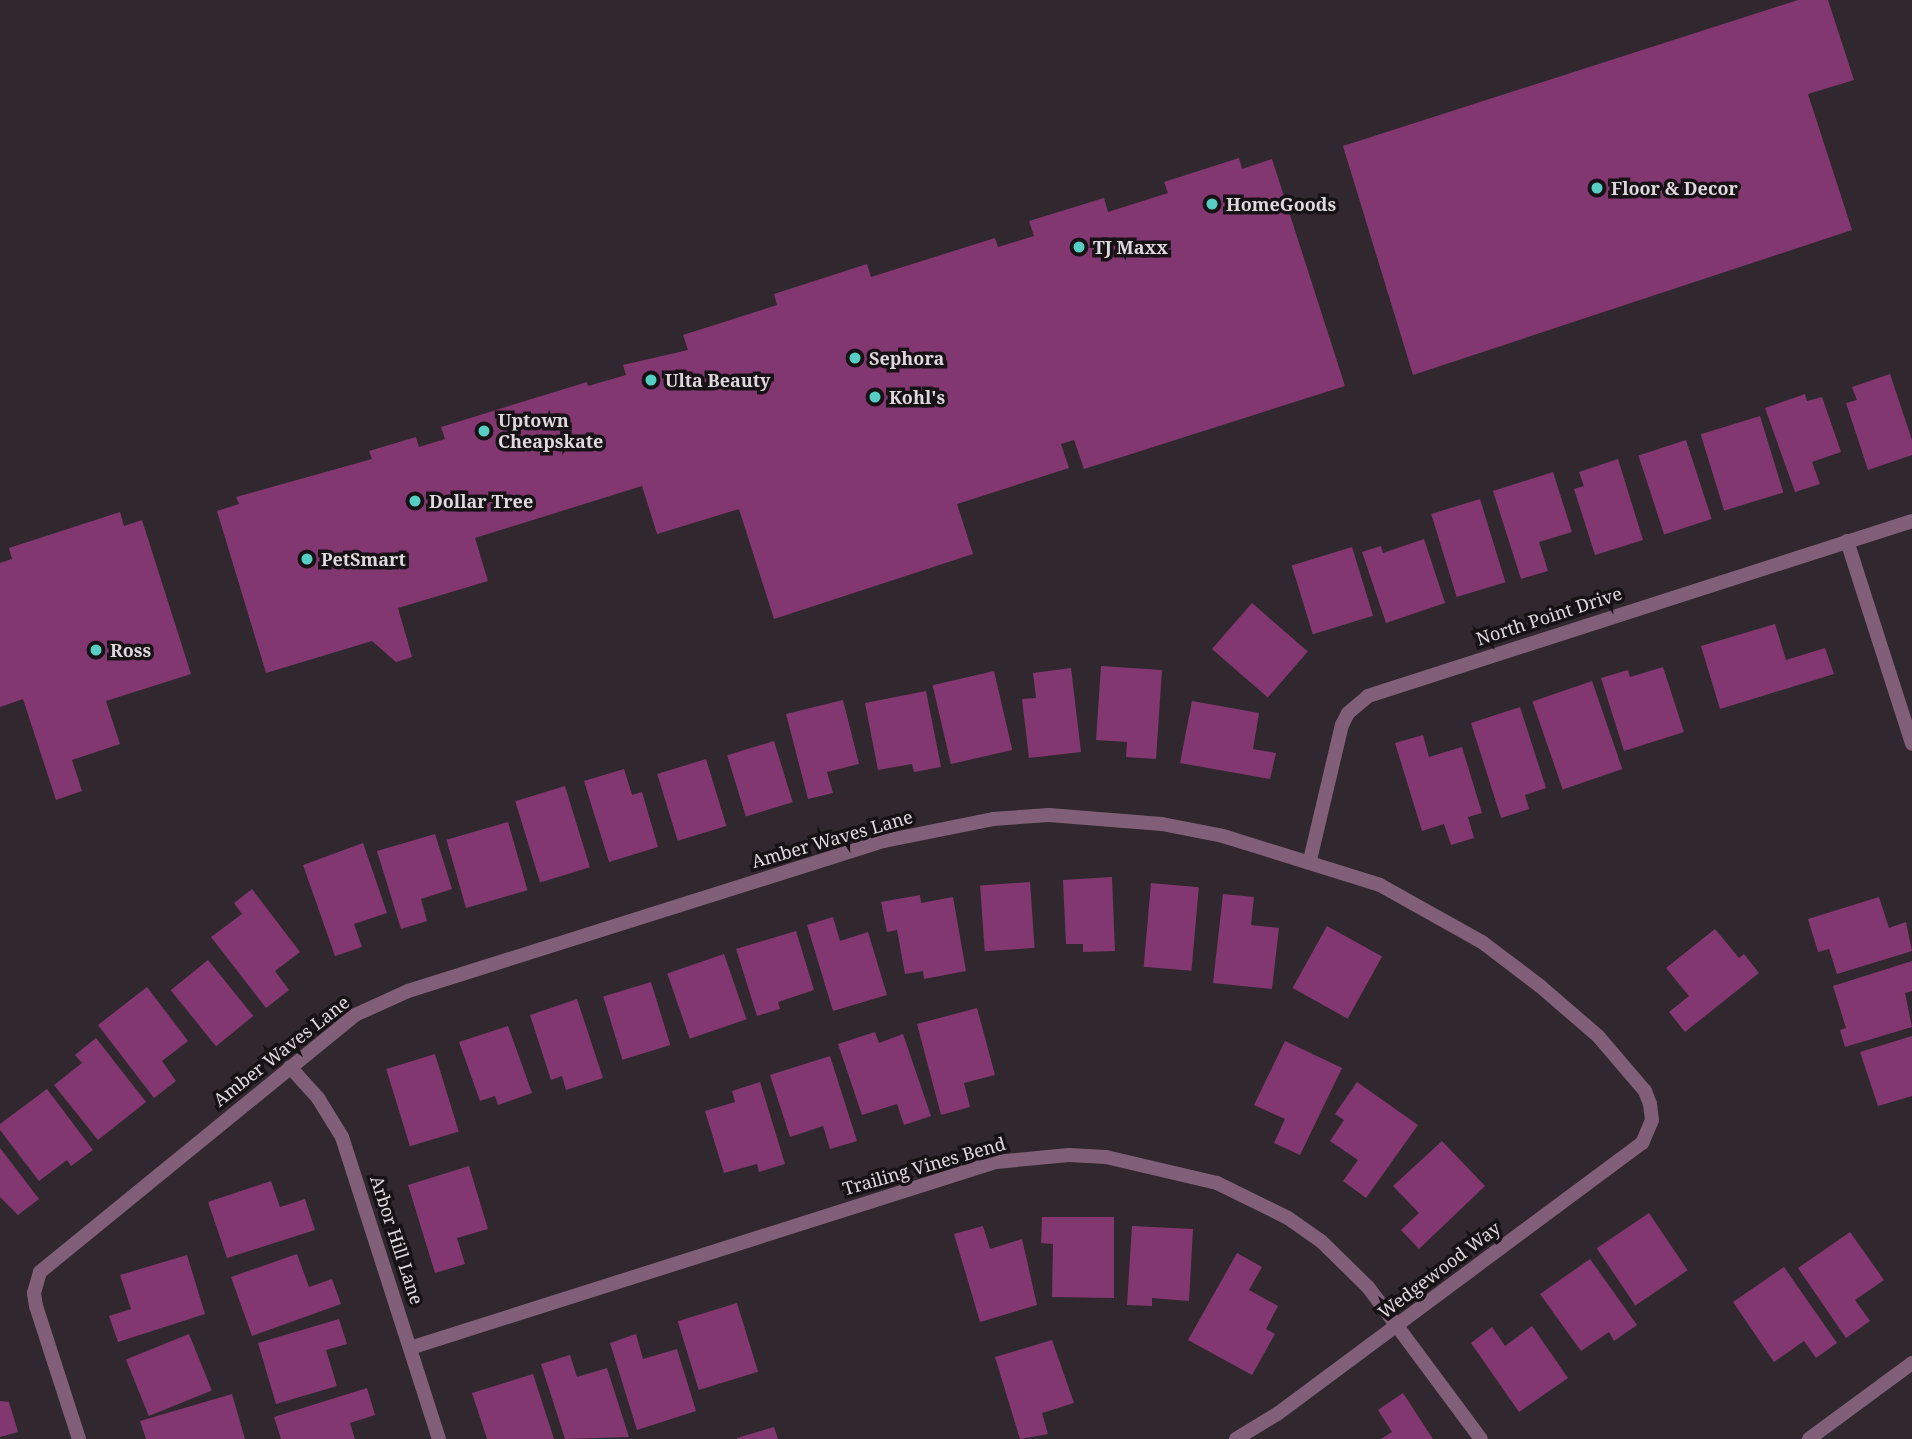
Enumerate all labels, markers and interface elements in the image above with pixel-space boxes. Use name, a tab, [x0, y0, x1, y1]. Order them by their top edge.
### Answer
place label: Floor & Decor	[1611, 177, 1738, 199]
marker: Floor & Decor	[1589, 180, 1605, 196]
place label: HomeGoods	[1226, 193, 1336, 215]
marker: HomeGoods	[1204, 196, 1220, 212]
place label: TJ Maxx	[1093, 236, 1168, 258]
marker: TJ Maxx	[1071, 239, 1087, 255]
place label: Sephora	[869, 347, 944, 369]
marker: Sephora	[847, 350, 863, 366]
place label: Ulta Beauty	[665, 369, 770, 391]
marker: Ulta Beauty	[643, 372, 659, 388]
place label: Kohl's	[889, 386, 945, 408]
marker: Kohl's	[867, 389, 883, 405]
place label: Uptown Cheapskate	[498, 410, 603, 452]
marker: Uptown Cheapskate	[476, 423, 492, 439]
place label: Dollar Tree	[429, 490, 533, 512]
marker: Dollar Tree	[407, 493, 423, 509]
place label: PetSmart	[321, 548, 406, 570]
marker: PetSmart	[299, 551, 315, 567]
street label: North Point Drive	[1473, 582, 1625, 650]
place label: Ross	[110, 639, 151, 661]
marker: Ross	[88, 642, 104, 658]
street label: Amber Waves Lane	[749, 806, 915, 872]
street label: Amber Waves Lane	[209, 991, 353, 1111]
street label: Trailing Vines Bend	[840, 1132, 1008, 1200]
street label: Arbor Hill Lane	[366, 1173, 428, 1307]
street label: Wedgewood Way	[1374, 1217, 1504, 1323]

